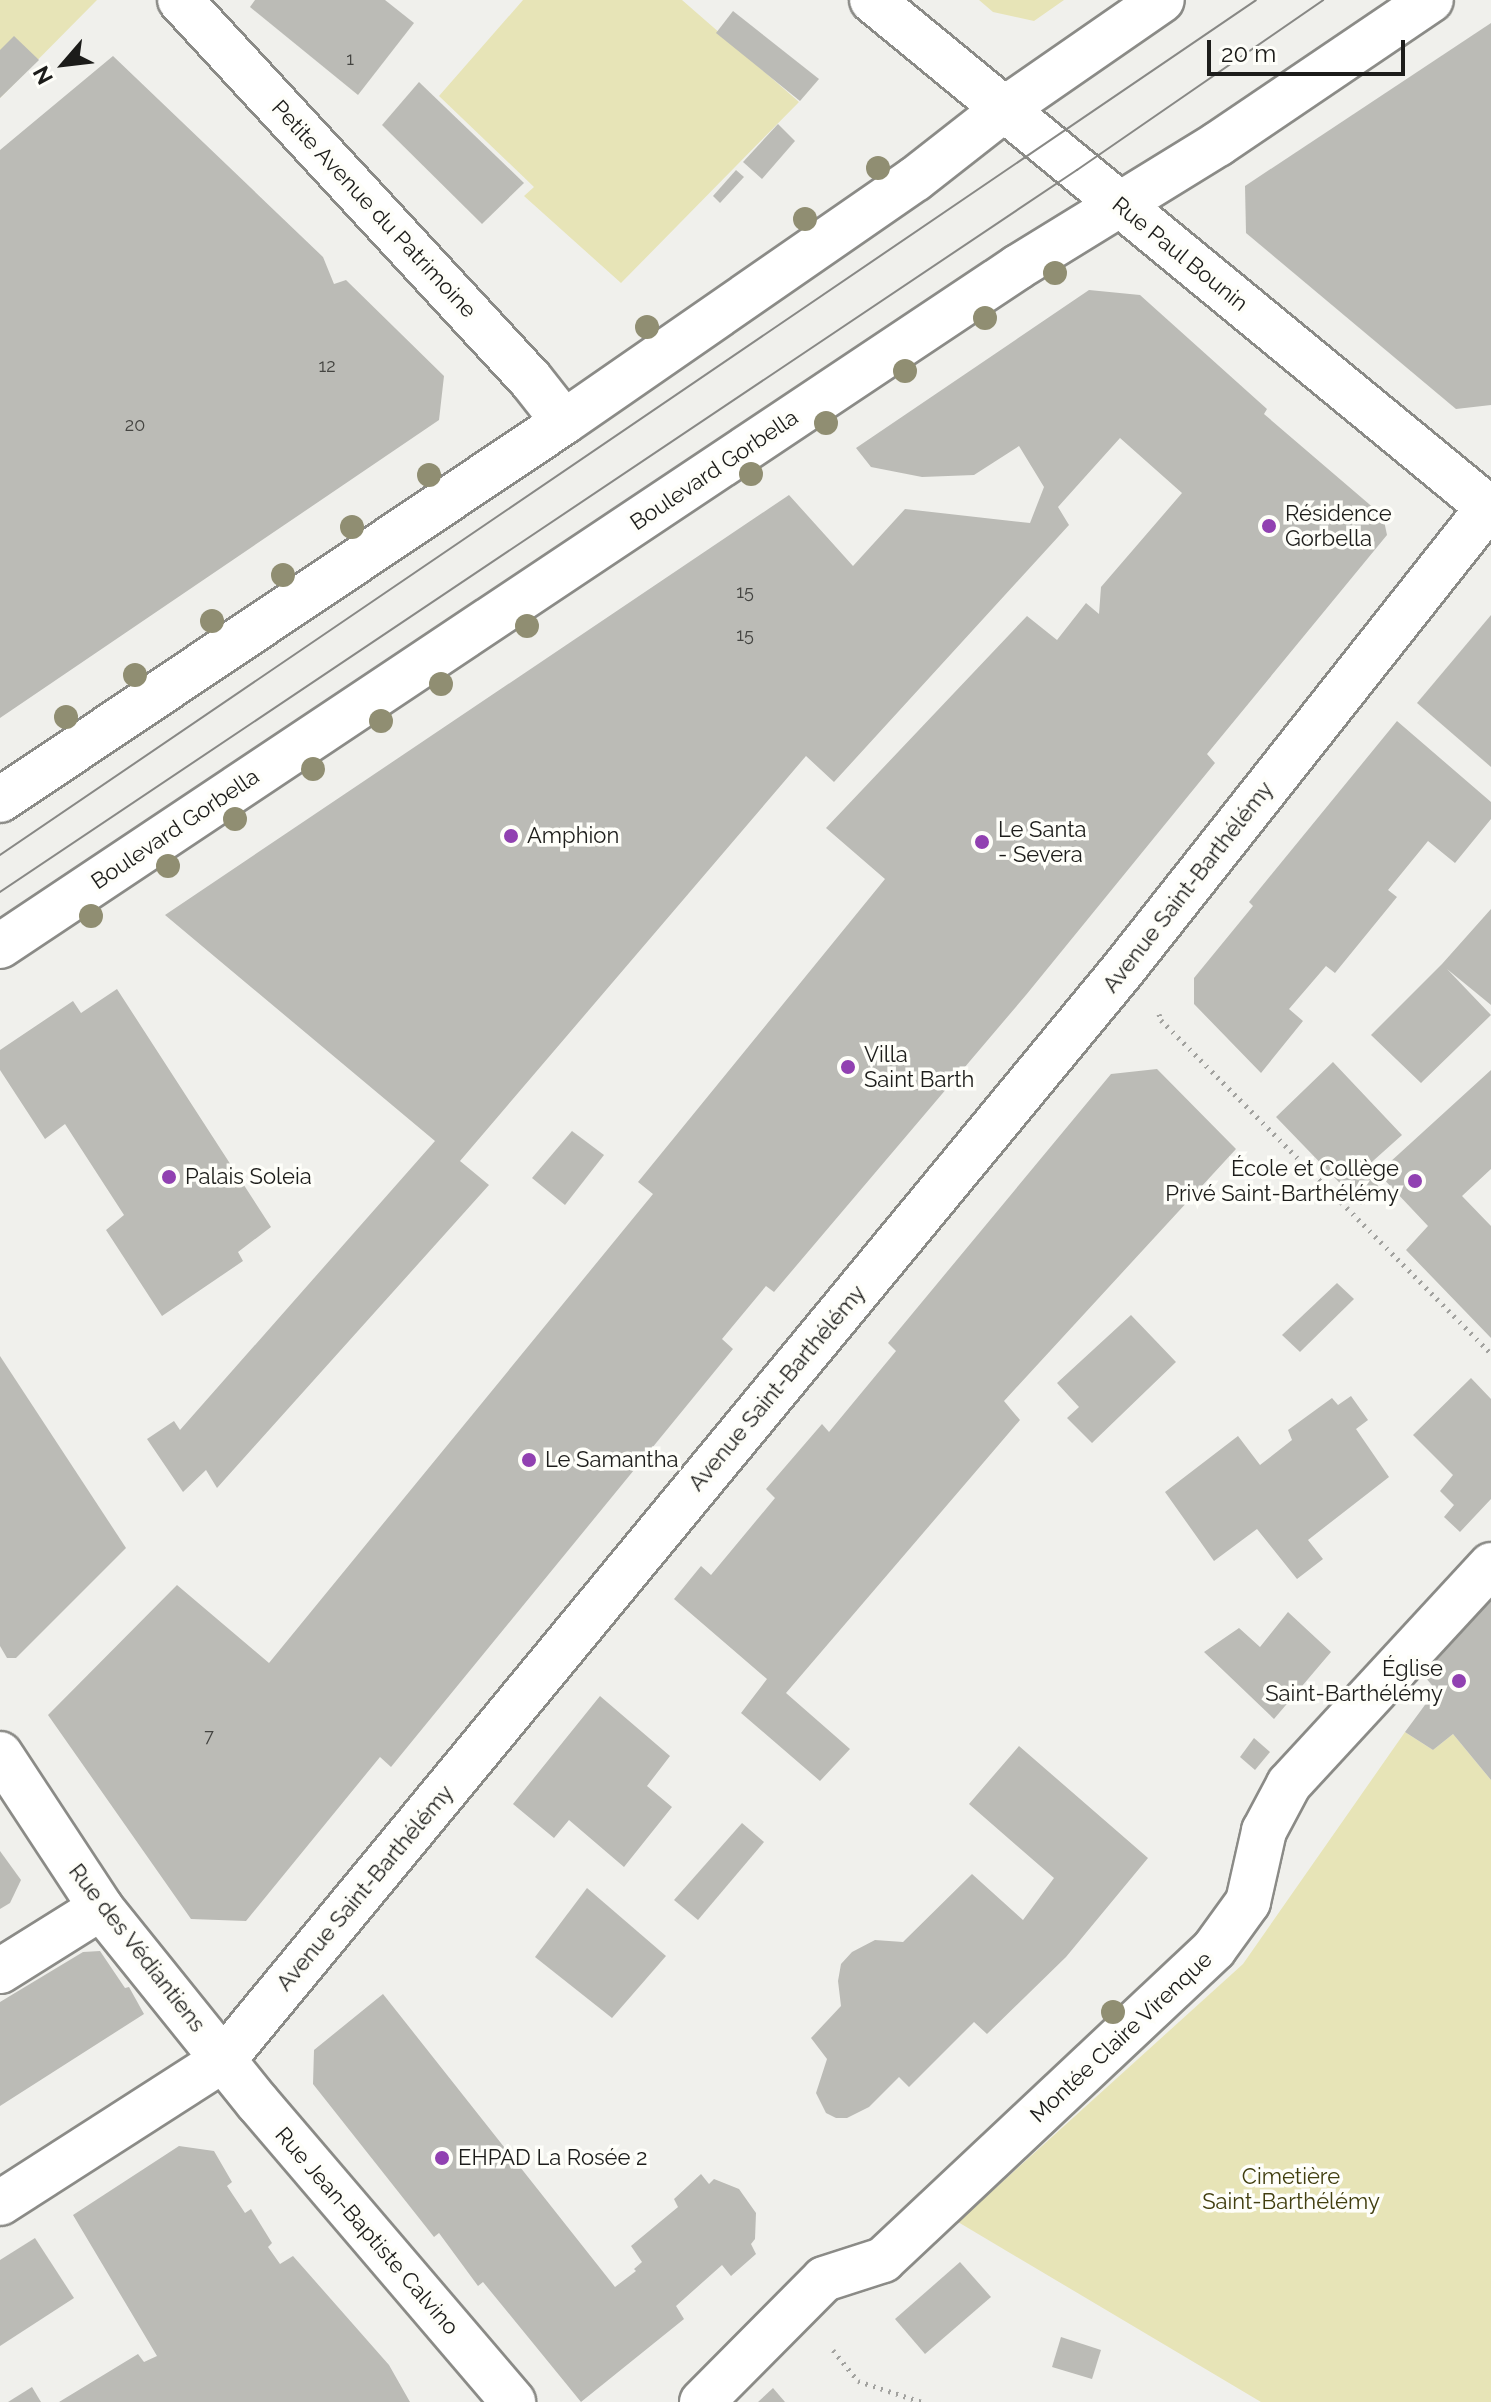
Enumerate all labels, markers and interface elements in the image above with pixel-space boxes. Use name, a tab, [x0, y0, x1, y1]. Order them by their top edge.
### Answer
north arrow	[24, 24, 104, 104]
scale bar	[1211, 24, 1409, 74]
text: 20 m	[1221, 39, 1276, 68]
house number: 1	[346, 48, 354, 70]
text: N	[27, 62, 58, 89]
street label: Petite Avenue du Patrimoine	[266, 94, 482, 324]
street label: Rue Paul Bounin	[1107, 191, 1253, 317]
house number: 12	[318, 355, 336, 377]
street label: Boulevard Gorbella	[625, 404, 803, 536]
house number: 20	[125, 414, 145, 436]
place label: Résidence Gorbella	[1285, 500, 1392, 552]
marker: Résidence Gorbella	[1260, 517, 1278, 535]
house number: 15	[736, 581, 754, 603]
house number: 15	[736, 624, 754, 646]
street label: Boulevard Gorbella	[86, 763, 264, 895]
street label: Avenue Saint-Barthélémy	[1097, 776, 1279, 998]
place label: Le Santa - Severa	[998, 816, 1087, 868]
place label: Amphion	[527, 823, 619, 849]
marker: Amphion	[502, 827, 520, 845]
marker: Le Santa - Severa	[973, 833, 991, 851]
place label: Villa Saint Barth	[864, 1041, 974, 1092]
marker: Villa Saint Barth	[839, 1058, 857, 1076]
place label: École et Collège Privé Saint-Barthélémy	[1165, 1155, 1399, 1206]
place label: Palais Soleia	[185, 1164, 312, 1190]
marker: Palais Soleia	[160, 1168, 178, 1186]
marker: École et Collège Privé Saint-Barthélémy	[1406, 1172, 1424, 1190]
street label: Avenue Saint-Barthélémy	[683, 1280, 871, 1496]
place label: Le Samantha	[545, 1447, 679, 1473]
marker: Le Samantha	[520, 1451, 538, 1469]
place label: Église Saint-Barthélémy	[1265, 1655, 1443, 1706]
marker: Église Saint-Barthélémy	[1450, 1672, 1468, 1690]
house number: 7	[204, 1725, 214, 1747]
street label: Avenue Saint-Barthélémy	[271, 1780, 459, 1996]
street label: Rue des Védiantiens	[63, 1858, 211, 2038]
street label: Montée Claire Virenque	[1024, 1946, 1218, 2128]
street label: Rue Jean-Baptiste Calvino	[270, 2122, 464, 2340]
place label: EHPAD La Rosée 2	[458, 2145, 647, 2171]
marker: EHPAD La Rosée 2	[433, 2149, 451, 2167]
park label: Cimetière Saint-Barthélémy	[1202, 2163, 1380, 2214]

